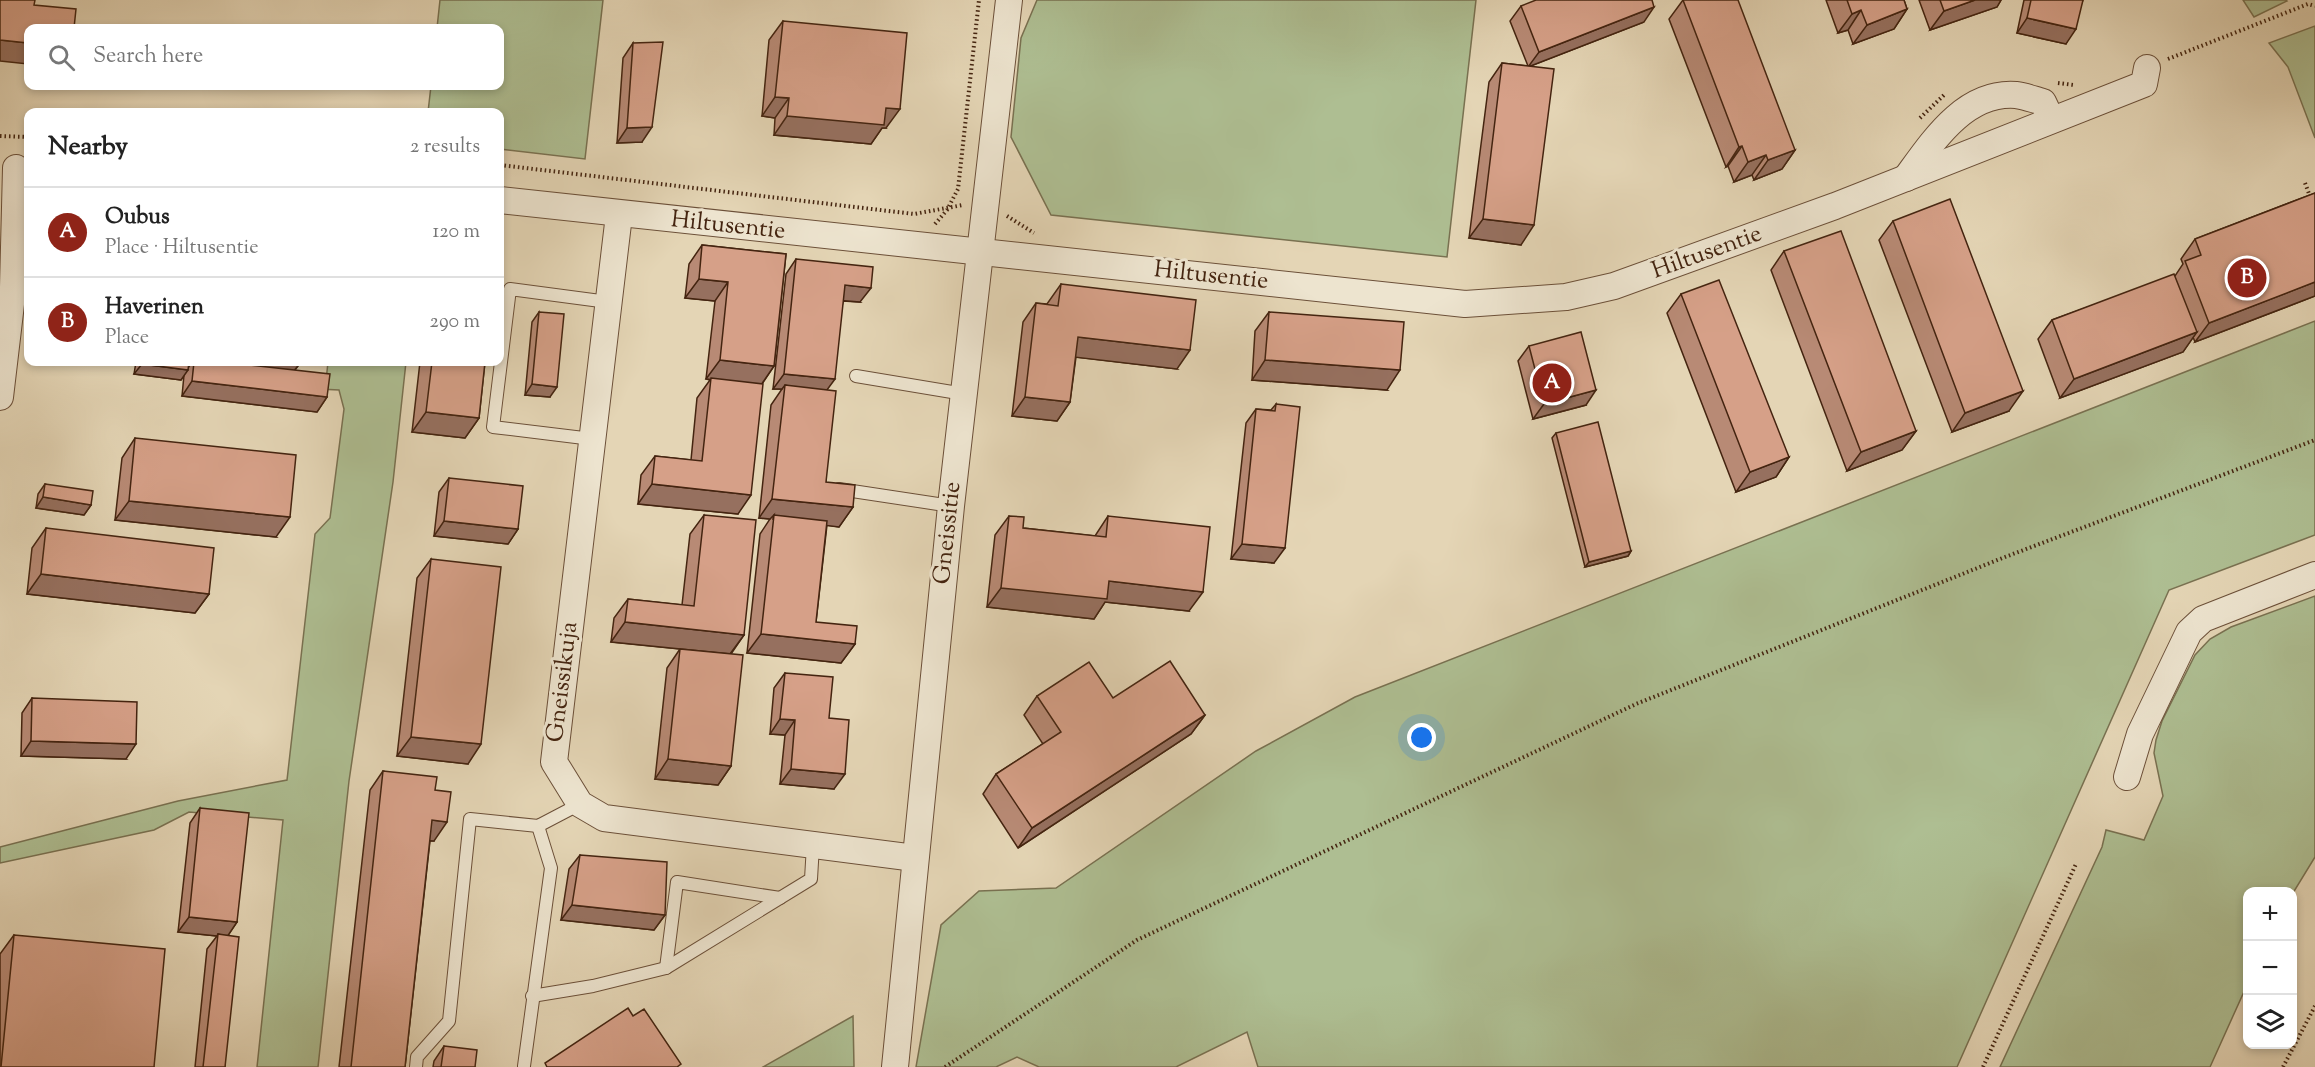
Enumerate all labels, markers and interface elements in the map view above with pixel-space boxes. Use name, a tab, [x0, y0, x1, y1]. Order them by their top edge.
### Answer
search box	[24, 24, 504, 90]
icon: search	[45, 41, 78, 74]
text: Search here	[93, 41, 203, 73]
text: Nearby	[48, 129, 128, 166]
text: 2 results	[410, 133, 480, 162]
text: Oubus	[105, 202, 170, 234]
street label: Hiltusentie	[669, 203, 787, 249]
street label: Hiltusentie	[1647, 217, 1767, 289]
text: A	[59, 218, 76, 247]
text: 120 m	[432, 218, 480, 247]
text: Place · Hiltusentie	[105, 234, 259, 263]
street label: Hiltusentie	[1152, 253, 1270, 299]
pin: B	[2228, 256, 2266, 300]
text: Haverinen	[105, 292, 204, 324]
text: B	[61, 308, 74, 337]
text: 290 m	[430, 308, 480, 337]
text: Place	[105, 324, 149, 353]
pin: A	[1532, 360, 1572, 406]
street label: Gneissitie	[926, 480, 970, 586]
street label: Gneissikuja	[539, 620, 587, 744]
your location	[1407, 723, 1436, 752]
map controls	[2243, 887, 2297, 1049]
button: +	[2243, 887, 2297, 941]
button: −	[2243, 941, 2297, 995]
button: layers	[2243, 995, 2297, 1049]

